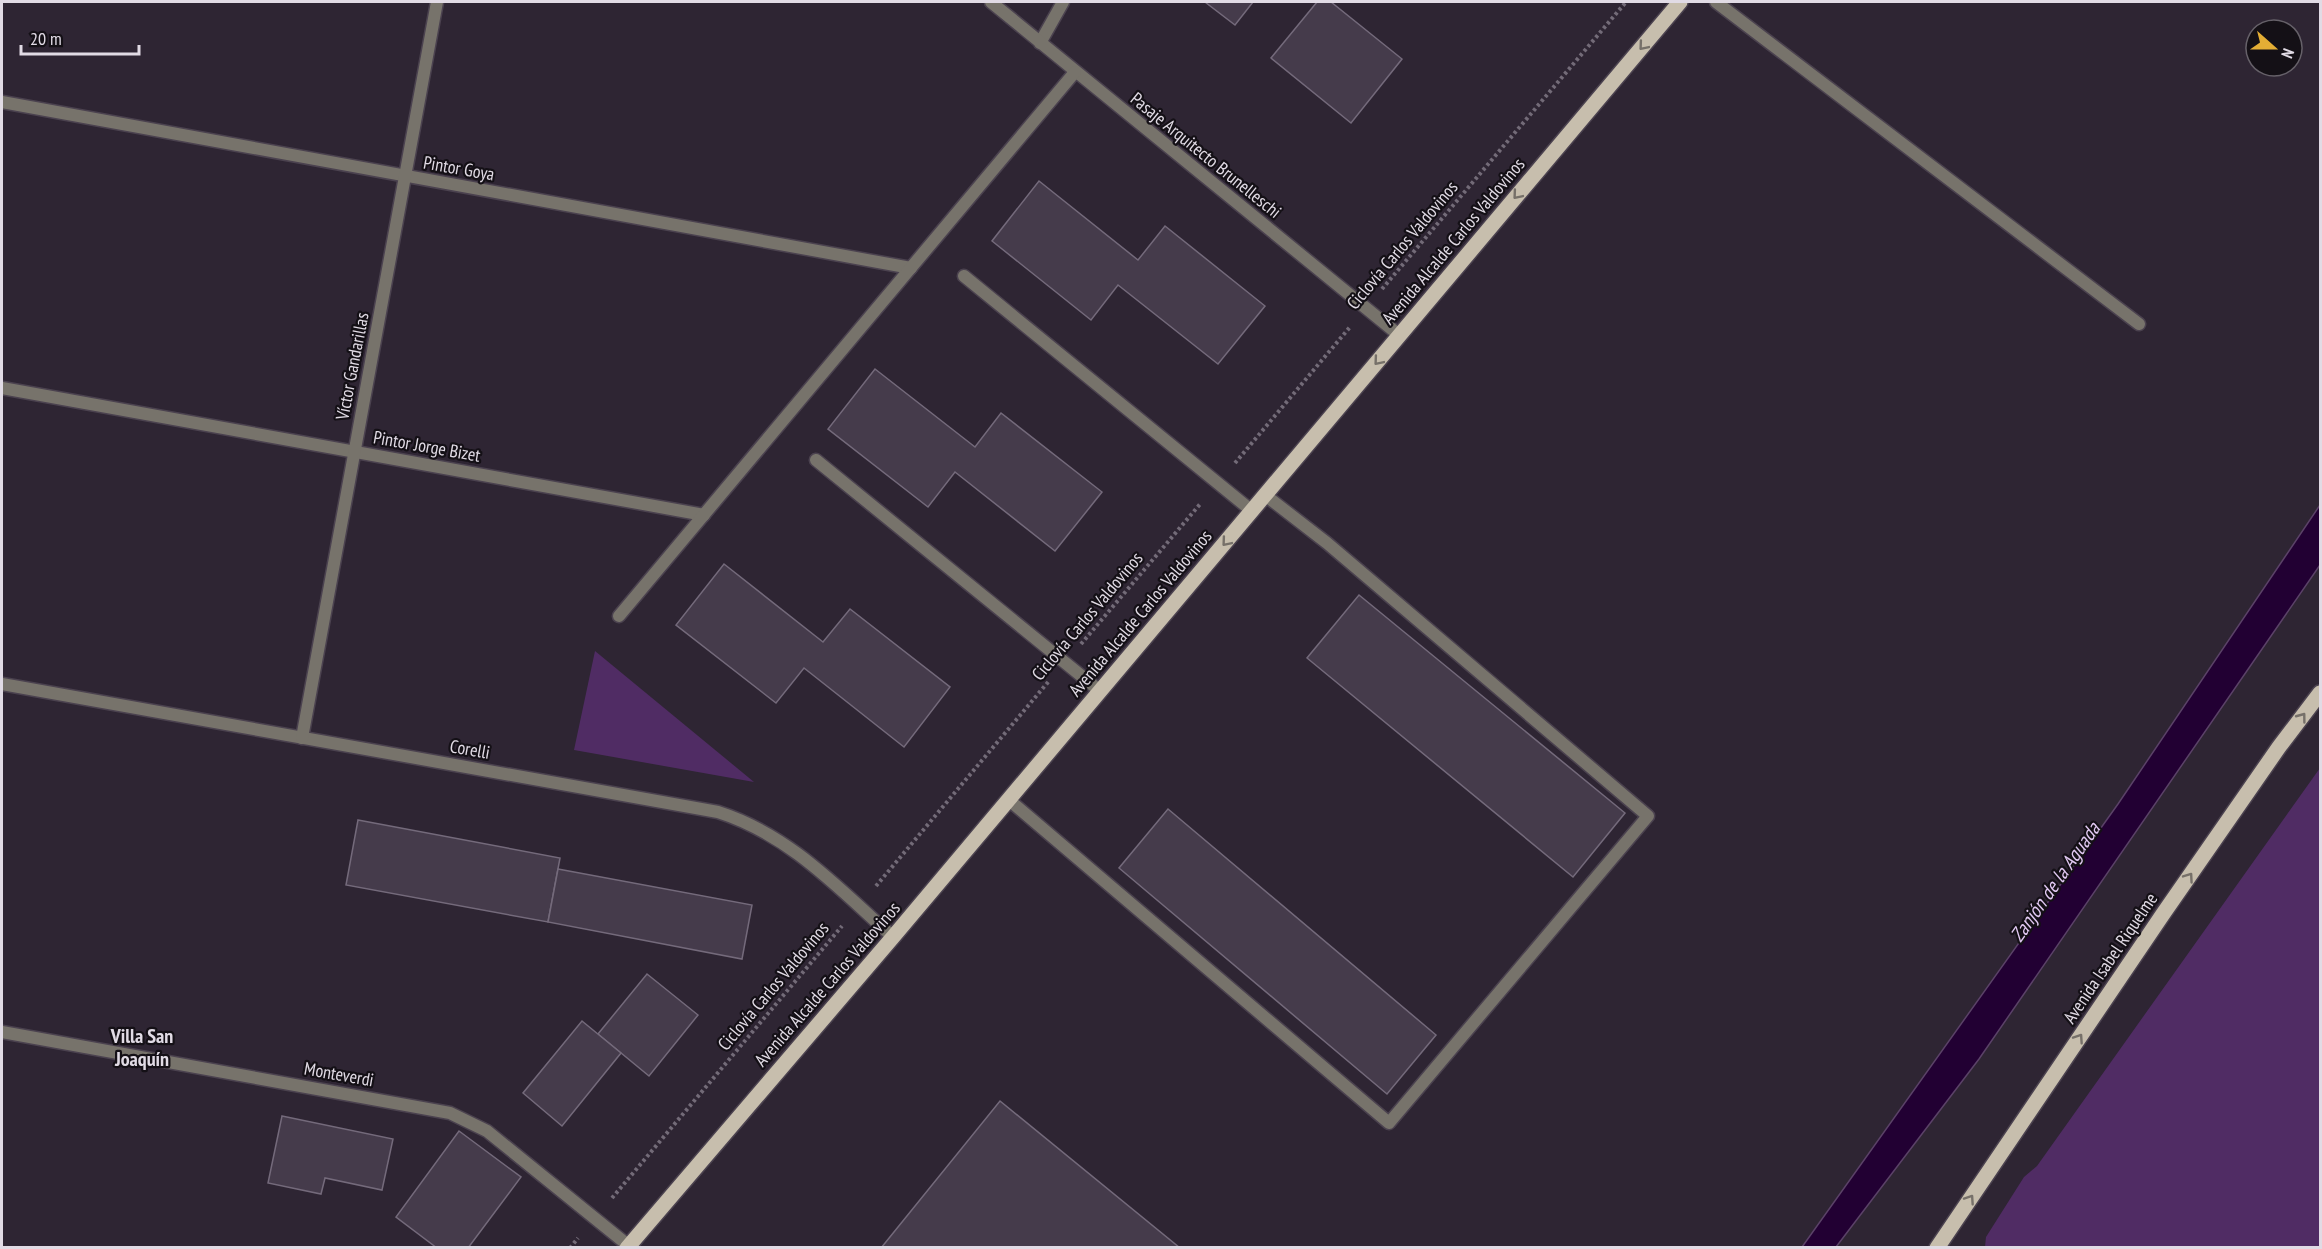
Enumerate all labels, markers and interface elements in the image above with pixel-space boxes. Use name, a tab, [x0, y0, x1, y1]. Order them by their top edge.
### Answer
scale bar	[21, 18, 140, 56]
north arrow	[2244, 18, 2304, 78]
text: 20 m	[30, 27, 62, 50]
one-way arrow	[1639, 39, 1650, 50]
text: N	[2277, 46, 2299, 61]
street label: Pasaje Arquitecto Brunelleschi	[1126, 87, 1286, 223]
street label: Pintor Goya	[422, 150, 496, 186]
street label: Avenida Alcalde Carlos Valdovinos	[1376, 153, 1530, 329]
street label: Ciclovía Carlos Valdovinos	[1341, 176, 1463, 314]
one-way arrow	[1513, 188, 1524, 199]
street label: Víctor Gandarillas	[330, 310, 374, 423]
one-way arrow	[1374, 354, 1385, 365]
street label: Pintor Jorge Bizet	[372, 425, 482, 467]
street label: Avenida Alcalde Carlos Valdovinos	[1063, 525, 1217, 701]
one-way arrow	[1222, 535, 1233, 546]
street label: Ciclovía Carlos Valdovinos	[1026, 547, 1148, 685]
one-way arrow	[2294, 713, 2305, 724]
street label: Corelli	[448, 734, 492, 764]
water label: Zanjón de la Aguada	[2004, 816, 2106, 947]
one-way arrow	[2182, 872, 2193, 883]
street label: Avenida Isabel Riquelme	[2058, 888, 2162, 1028]
street label: Avenida Alcalde Carlos Valdovinos	[749, 897, 905, 1071]
street label: Ciclovía Carlos Valdovinos	[712, 917, 834, 1055]
district label: Villa San Joaquín	[110, 1023, 173, 1072]
one-way arrow	[2072, 1033, 2083, 1044]
street label: Monteverdi	[302, 1057, 376, 1091]
one-way arrow	[1963, 1195, 1974, 1206]

